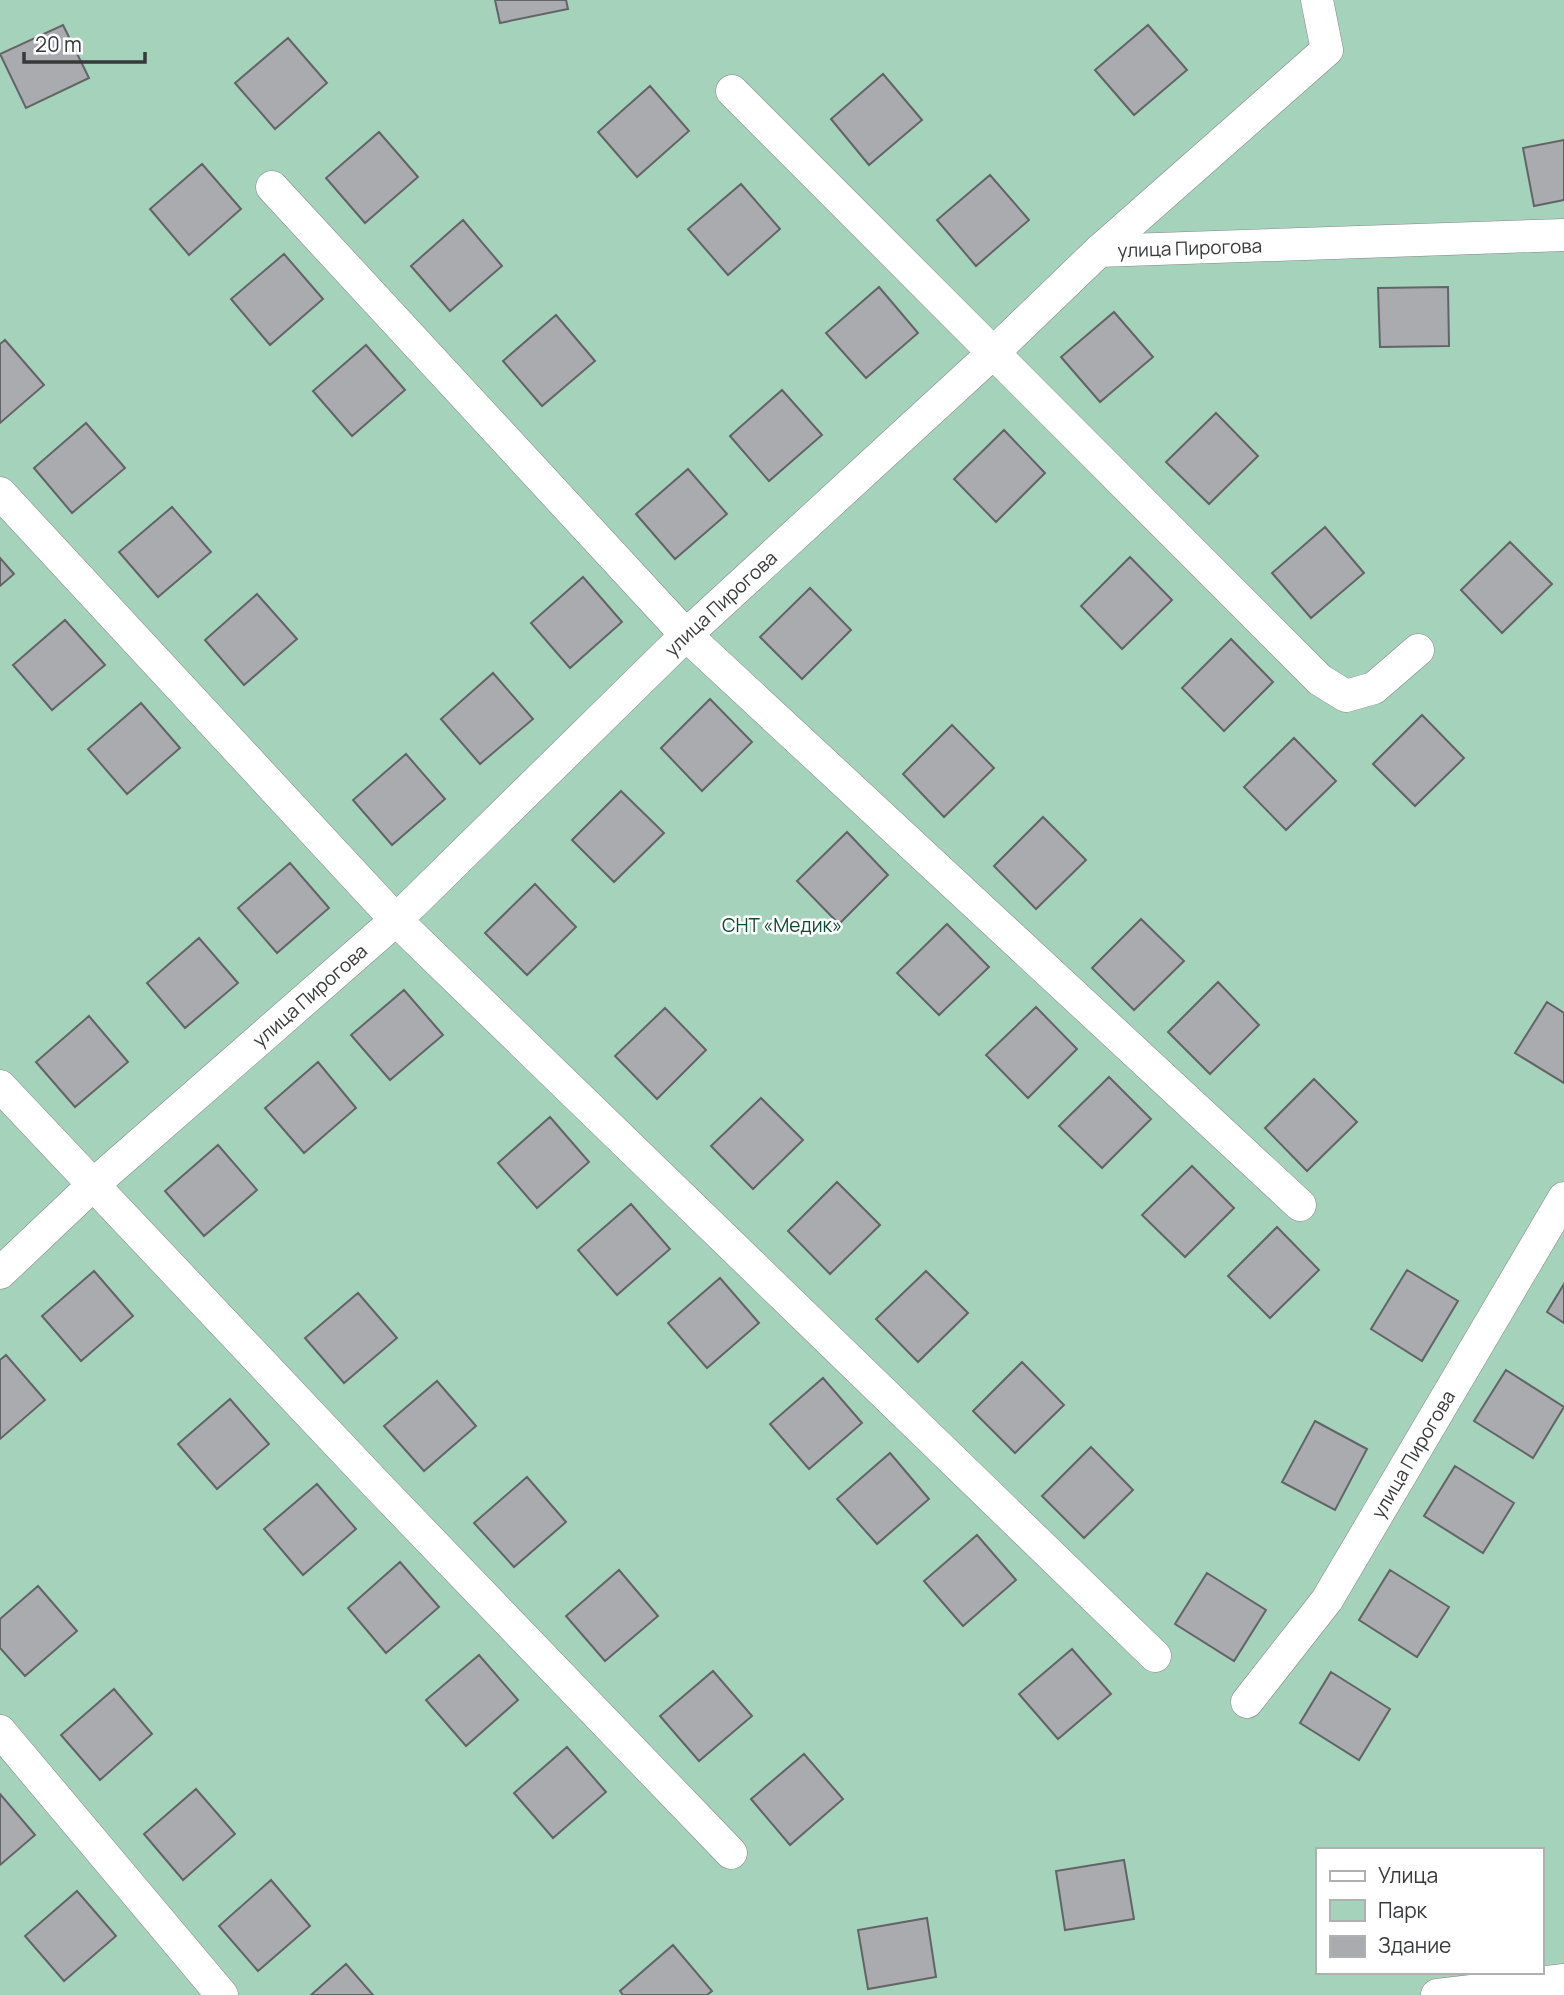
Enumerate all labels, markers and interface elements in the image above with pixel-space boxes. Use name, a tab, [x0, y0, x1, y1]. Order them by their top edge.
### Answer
scale bar	[24, 21, 145, 65]
text: 20 m	[35, 30, 82, 58]
street label: улица Пирогова	[1117, 232, 1263, 263]
street label: улица Пирогова	[659, 545, 783, 662]
park label: СНТ «Медик»	[722, 912, 842, 938]
street label: улица Пирогова	[247, 938, 373, 1053]
street label: улица Пирогова	[1365, 1385, 1461, 1523]
legend	[1316, 1848, 1543, 1974]
text: Улица	[1378, 1861, 1438, 1889]
text: Парк	[1378, 1896, 1428, 1924]
text: Здание	[1378, 1931, 1451, 1959]

